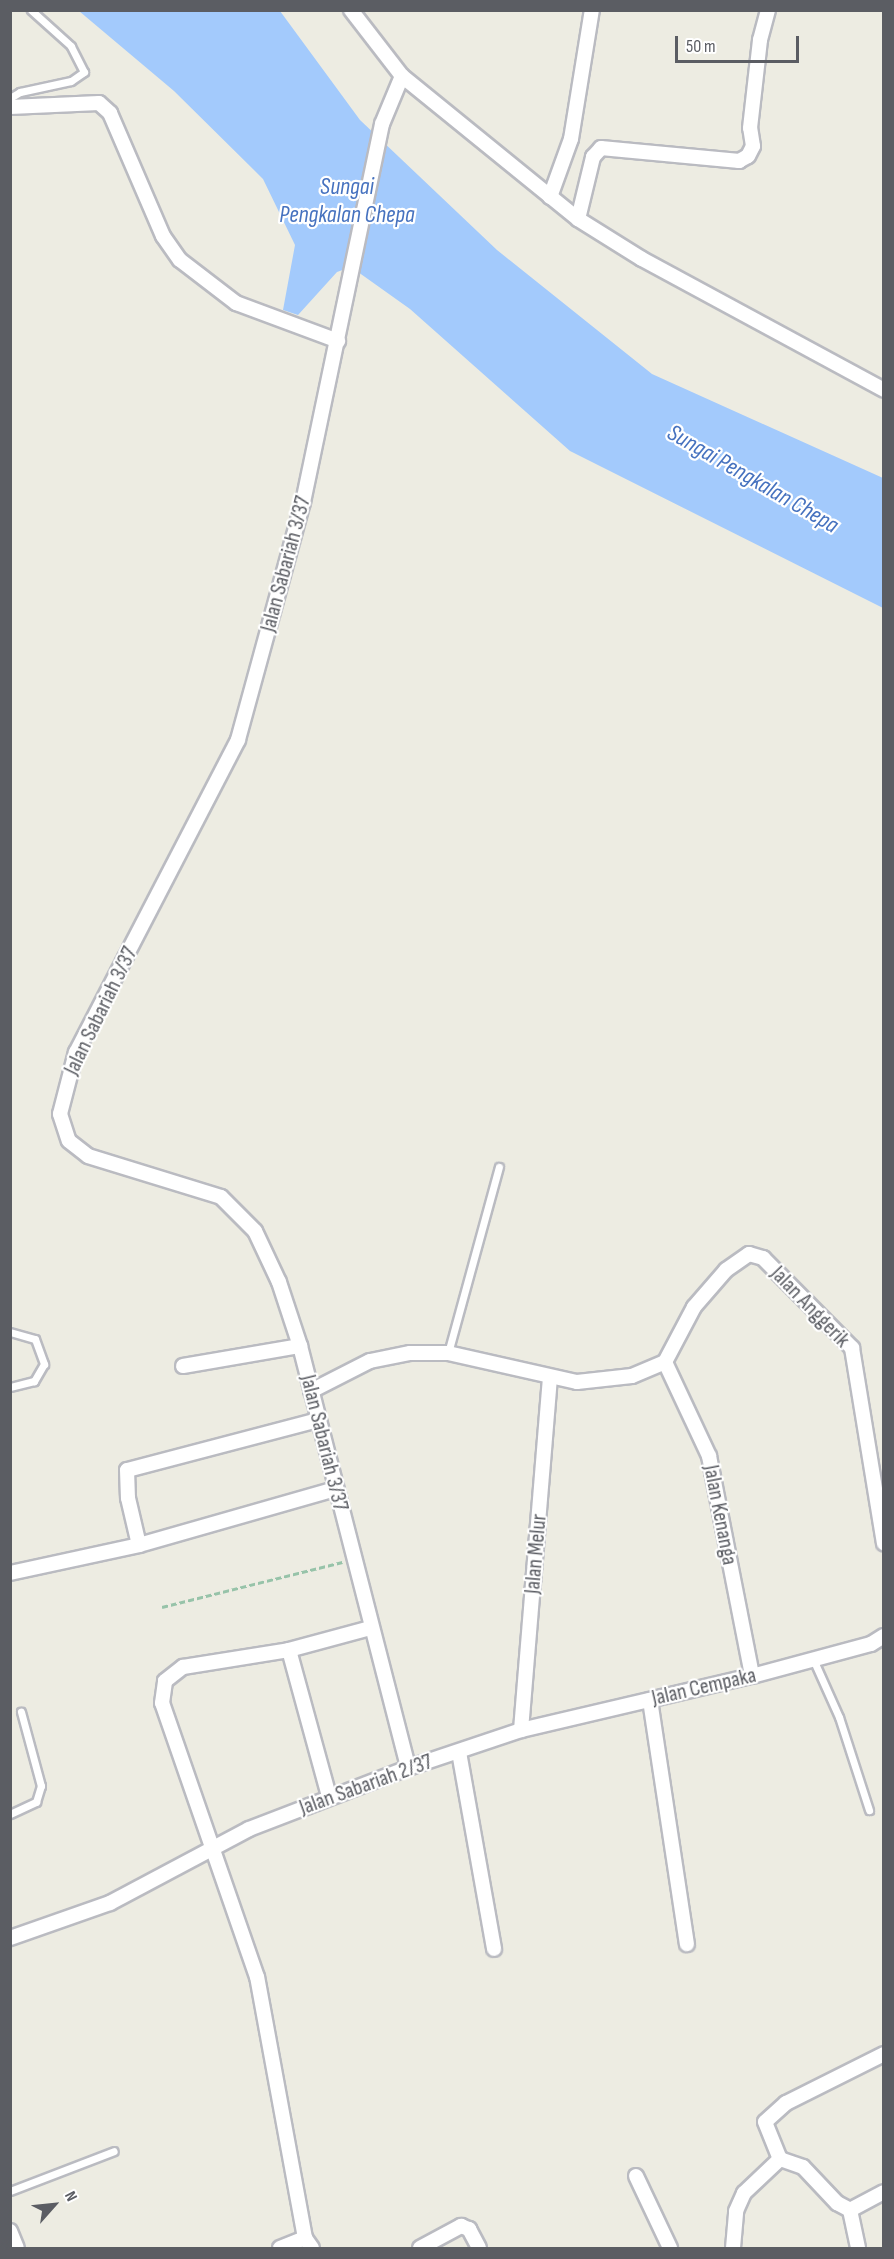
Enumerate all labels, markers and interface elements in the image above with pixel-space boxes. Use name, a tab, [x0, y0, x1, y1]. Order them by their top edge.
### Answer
scale bar	[678, 24, 802, 62]
text: 50 m	[686, 36, 716, 57]
water label: Sungai Pengkalan Chepa	[279, 173, 415, 229]
water label: Sungai Pengkalan Chepa	[662, 418, 844, 540]
street label: Jalan Sabariah 3/37	[255, 493, 317, 635]
street label: Jalan Sabariah 3/37	[59, 943, 143, 1079]
street label: Jalan Anggerik	[765, 1261, 855, 1353]
street label: Jalan Sabariah 3/37	[294, 1372, 354, 1514]
street label: Jalan Kenanga	[697, 1463, 743, 1567]
street label: Jalan Melur	[519, 1513, 553, 1595]
street label: Jalan Cempaka	[649, 1662, 759, 1712]
street label: Jalan Sabariah 2/37	[296, 1749, 436, 1821]
north arrow	[24, 2175, 84, 2235]
text: N	[60, 2188, 81, 2205]

